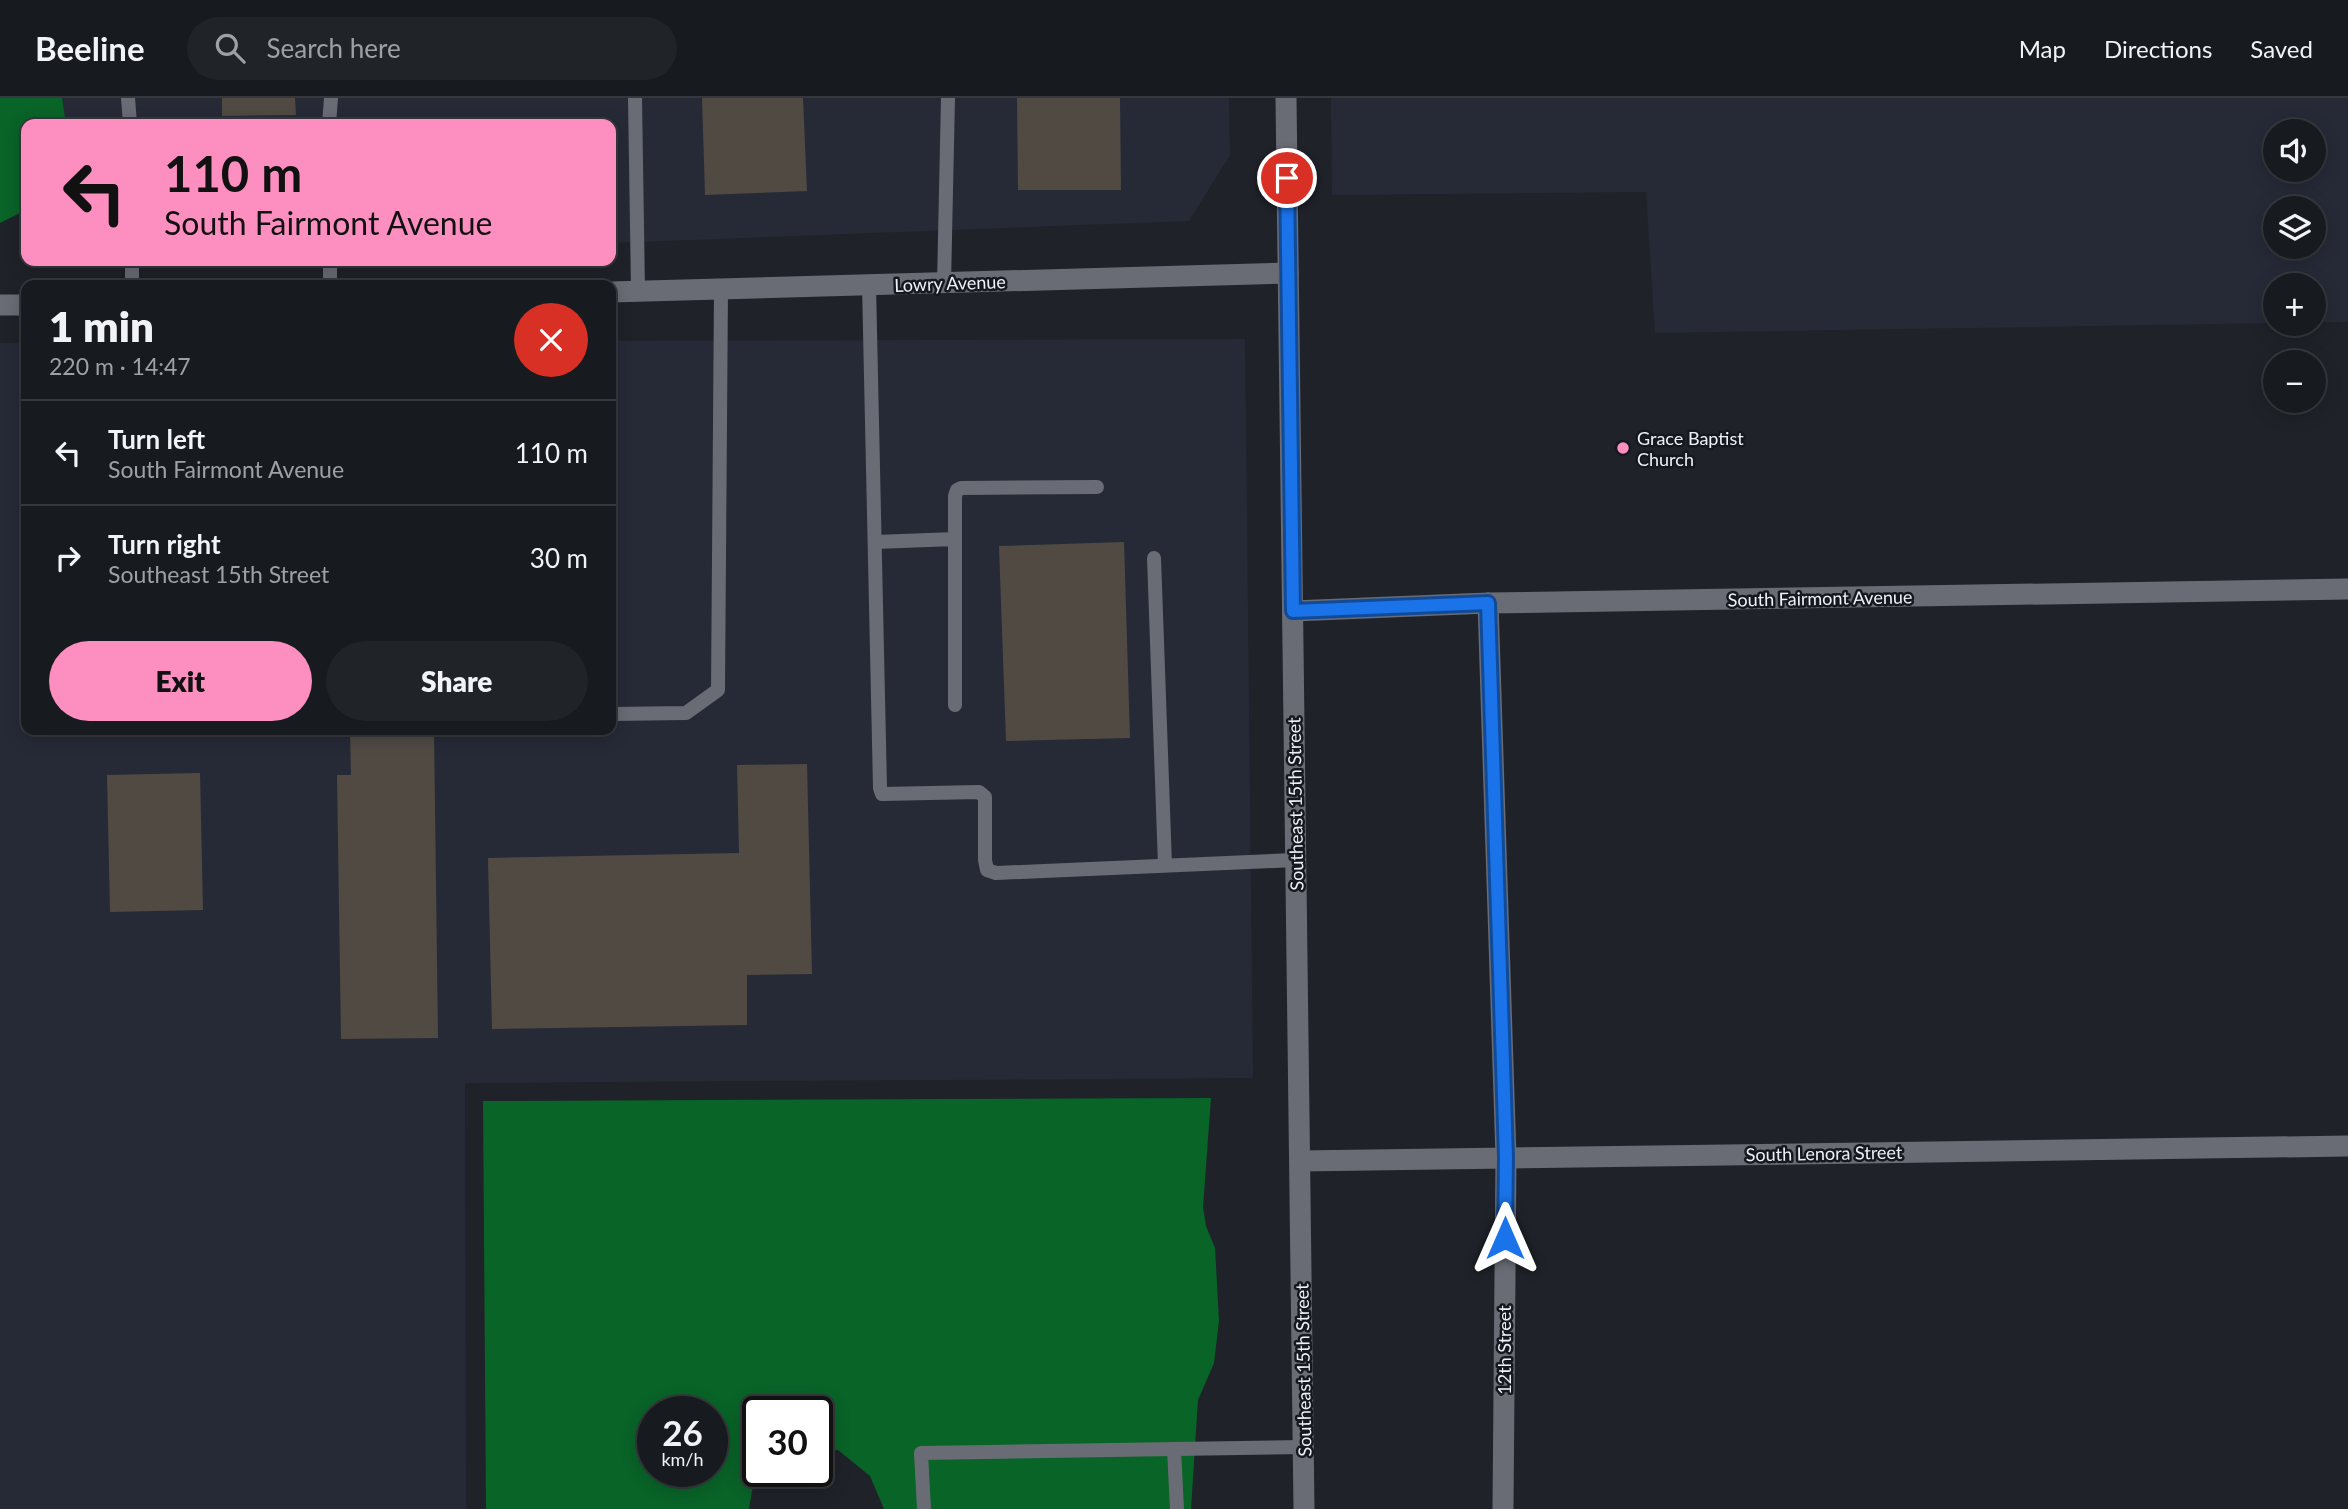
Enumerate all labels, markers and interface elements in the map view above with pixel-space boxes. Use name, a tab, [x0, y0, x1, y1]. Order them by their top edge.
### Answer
search box	[187, 17, 677, 80]
text: Beeline	[35, 28, 145, 68]
icon: search	[211, 29, 249, 67]
text: Search here	[267, 32, 401, 64]
text: Map	[2019, 34, 2066, 63]
text: Directions	[2104, 34, 2212, 63]
text: Saved	[2250, 34, 2313, 63]
map controls	[2263, 119, 2326, 413]
button: sound	[2263, 119, 2326, 182]
text: 110 m	[164, 144, 302, 202]
icon: left	[49, 147, 140, 238]
pin	[1257, 148, 1317, 208]
icon: arrive	[1268, 159, 1306, 197]
button: layers	[2263, 196, 2326, 259]
text: South Fairmont Avenue	[164, 203, 492, 242]
street label: Lowry Avenue	[894, 270, 1006, 296]
button: +	[2263, 273, 2326, 336]
text: 1 min	[49, 301, 154, 351]
button: close	[514, 303, 588, 377]
button: −	[2263, 350, 2326, 413]
text: 220 m · 14:47	[49, 352, 191, 380]
text: Turn left	[108, 423, 205, 455]
place label: Grace Baptist Church	[1637, 427, 1744, 470]
icon: left	[49, 434, 87, 472]
text: 110 m	[515, 437, 588, 469]
marker: Grace Baptist Church	[1615, 440, 1631, 456]
text: South Fairmont Avenue	[108, 455, 344, 483]
text: Turn right	[108, 528, 221, 560]
icon: right	[49, 539, 87, 577]
text: 30 m	[530, 542, 588, 574]
text: Southeast 15th Street	[108, 560, 329, 588]
street label: South Fairmont Avenue	[1727, 585, 1913, 611]
button: Exit	[49, 641, 312, 721]
button: Share	[326, 641, 588, 721]
street label: Southeast 15th Street	[1282, 717, 1308, 891]
street label: South Lenora Street	[1745, 1141, 1903, 1165]
position arrow	[1468, 1201, 1542, 1275]
street label: Southeast 15th Street	[1290, 1283, 1316, 1457]
street label: 12th Street	[1493, 1305, 1515, 1395]
speed limit sign: 30	[742, 1396, 833, 1487]
text: 26	[662, 1411, 703, 1453]
text: km/h	[661, 1448, 704, 1470]

